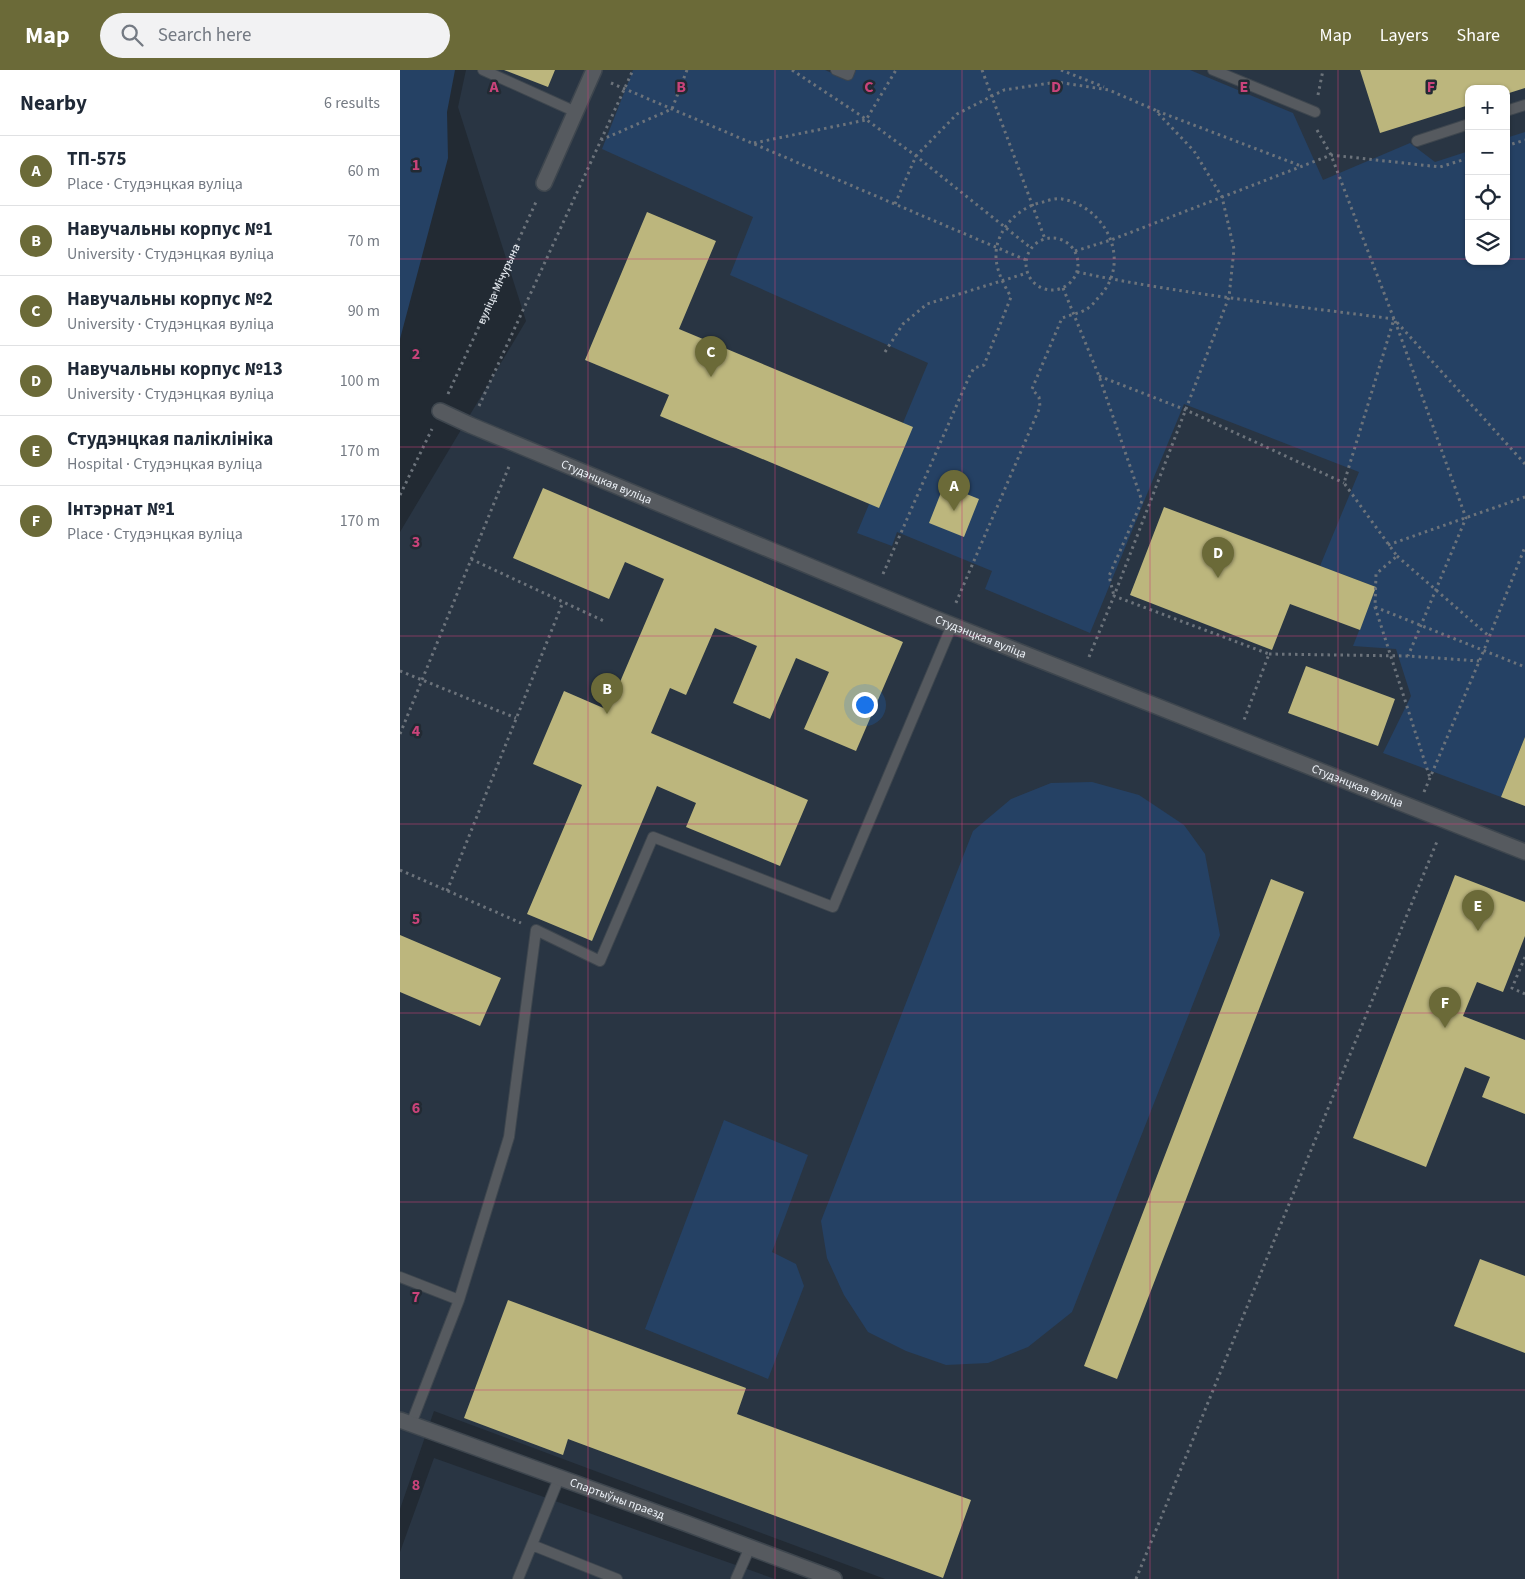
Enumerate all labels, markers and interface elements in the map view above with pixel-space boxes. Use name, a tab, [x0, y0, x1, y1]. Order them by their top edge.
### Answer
search box	[100, 13, 450, 58]
text: Map	[25, 18, 70, 53]
icon: search	[118, 21, 146, 49]
text: Search here	[158, 22, 251, 49]
text: Map	[1320, 23, 1352, 48]
text: Layers	[1380, 23, 1429, 48]
text: Share	[1457, 23, 1500, 48]
text: A	[488, 76, 499, 98]
text: B	[676, 76, 686, 98]
text: C	[864, 76, 874, 98]
text: D	[1051, 76, 1061, 98]
text: E	[1240, 76, 1248, 98]
text: F	[1427, 76, 1435, 98]
map controls	[1465, 85, 1510, 265]
button: +	[1465, 85, 1510, 130]
text: Nearby	[20, 88, 87, 118]
text: 6 results	[324, 92, 380, 114]
button: −	[1465, 130, 1510, 175]
text: ТП-575	[67, 146, 127, 173]
text: 1	[412, 154, 420, 176]
text: A	[31, 160, 41, 182]
text: 60 m	[348, 160, 380, 182]
text: Place · Студэнцкая вуліца	[67, 173, 243, 195]
button: locate	[1465, 175, 1510, 220]
text: Навучальны корпус №1	[67, 216, 273, 243]
button: layers	[1465, 220, 1510, 265]
text: B	[31, 230, 41, 252]
text: 70 m	[348, 230, 380, 252]
street label: вуліца Мічурына	[473, 241, 525, 327]
text: University · Студэнцкая вуліца	[67, 243, 274, 265]
text: Навучальны корпус №2	[67, 286, 273, 313]
text: C	[31, 300, 41, 322]
text: 90 m	[348, 300, 380, 322]
text: University · Студэнцкая вуліца	[67, 313, 274, 335]
pin: C	[695, 336, 727, 377]
text: 2	[412, 343, 420, 365]
text: Навучальны корпус №13	[67, 356, 283, 383]
text: D	[31, 370, 41, 392]
text: 100 m	[340, 370, 380, 392]
text: University · Студэнцкая вуліца	[67, 383, 274, 405]
text: Студэнцкая паліклініка	[67, 426, 273, 453]
text: E	[32, 440, 40, 462]
text: 170 m	[340, 440, 380, 462]
text: Hospital · Студэнцкая вуліца	[67, 453, 263, 475]
street label: Студэнцкая вуліца	[558, 456, 654, 509]
pin: A	[938, 470, 970, 511]
text: Інтэрнат №1	[67, 496, 175, 523]
text: F	[32, 510, 40, 532]
text: 170 m	[340, 510, 380, 532]
text: Place · Студэнцкая вуліца	[67, 523, 243, 545]
text: 3	[412, 531, 420, 553]
pin: D	[1202, 537, 1234, 578]
street label: Студэнцкая вуліца	[932, 611, 1029, 663]
pin: B	[591, 673, 623, 714]
your location	[852, 692, 878, 718]
text: 4	[412, 720, 421, 742]
street label: Студэнцкая вуліца	[1309, 760, 1405, 812]
pin: E	[1462, 890, 1494, 931]
text: 5	[412, 908, 420, 930]
pin: F	[1429, 987, 1461, 1028]
text: 6	[412, 1097, 420, 1119]
text: 7	[412, 1286, 420, 1308]
text: 8	[412, 1474, 420, 1496]
street label: Спартыўны праезд	[567, 1474, 667, 1524]

